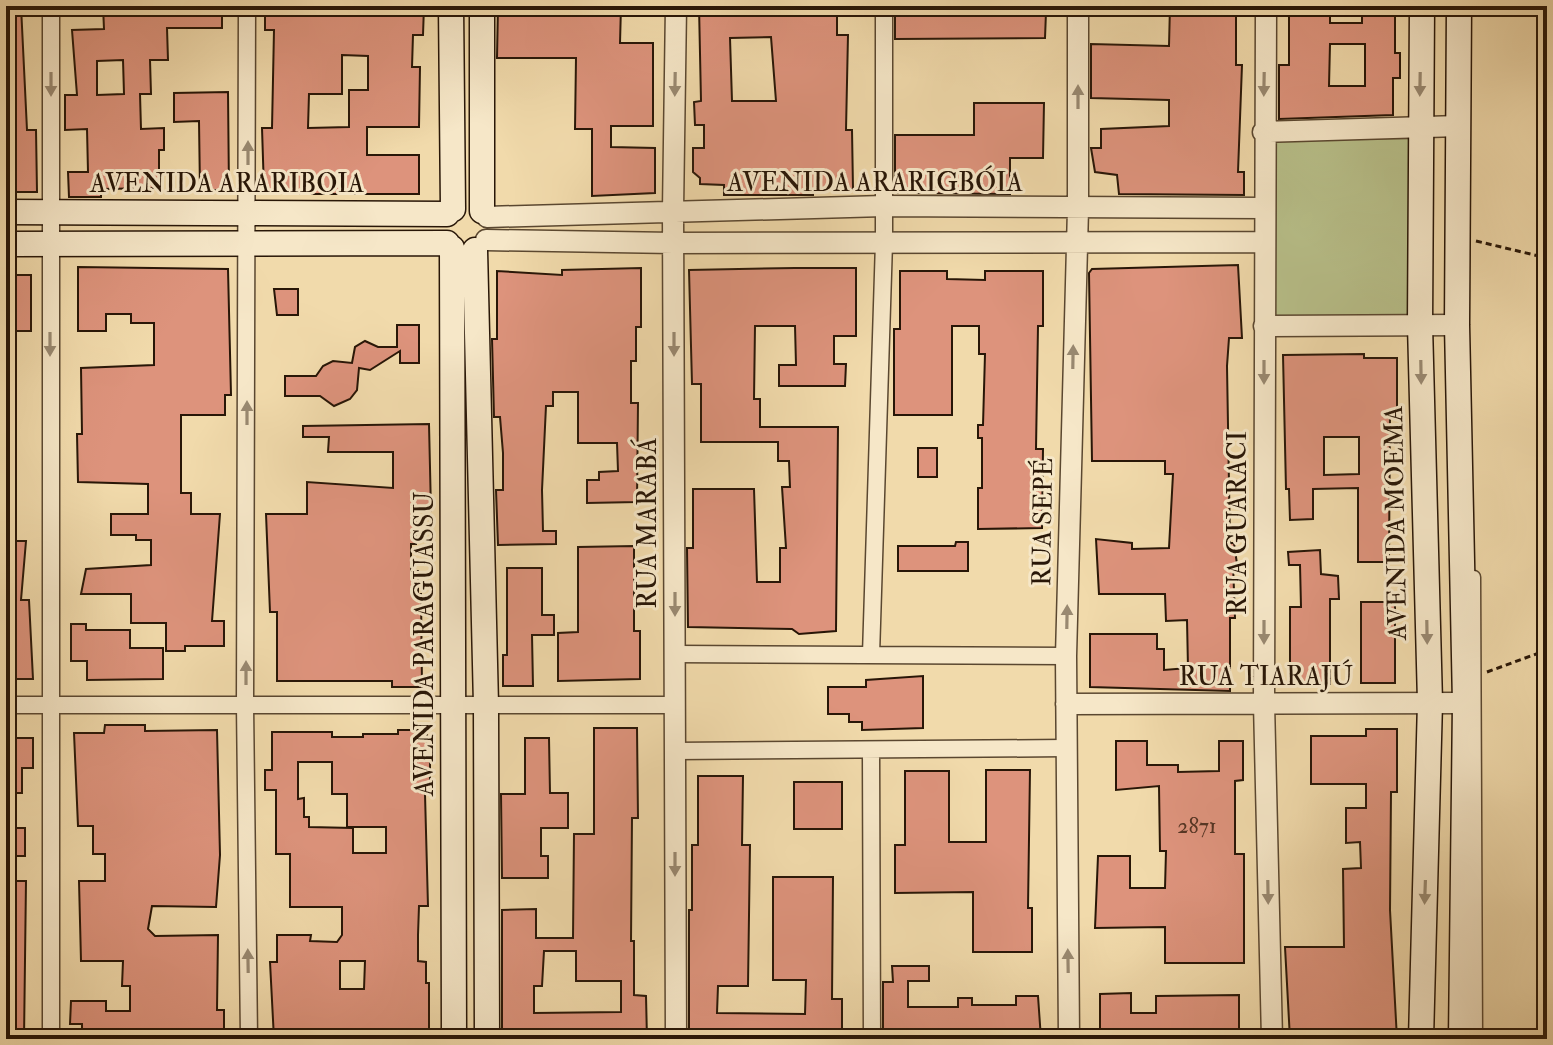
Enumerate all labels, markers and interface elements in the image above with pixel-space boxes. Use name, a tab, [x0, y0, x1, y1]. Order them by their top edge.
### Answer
one-way arrow	[44, 72, 57, 97]
one-way arrow	[669, 72, 681, 97]
one-way arrow	[1258, 72, 1271, 97]
one-way arrow	[1414, 72, 1426, 97]
one-way arrow	[1072, 84, 1084, 109]
one-way arrow	[242, 140, 254, 165]
street label: AVENIDA ARARIGBÓIA	[726, 165, 1023, 199]
street label: AVENIDA ARARIBOIA	[89, 168, 365, 200]
one-way arrow	[44, 332, 56, 357]
one-way arrow	[667, 332, 680, 357]
one-way arrow	[1067, 344, 1080, 369]
one-way arrow	[1258, 360, 1270, 385]
one-way arrow	[1414, 360, 1427, 385]
one-way arrow	[241, 400, 253, 425]
street label: AVENIDA MOEMA	[1378, 405, 1414, 642]
street label: RUA GUARACI	[1222, 431, 1254, 615]
street label: RUA MARABÁ	[630, 437, 664, 609]
street label: RUA SEPÉ	[1024, 458, 1060, 586]
street label: AVENIDA PARAGUASSU	[409, 492, 441, 797]
one-way arrow	[669, 592, 681, 617]
one-way arrow	[1061, 604, 1073, 629]
one-way arrow	[1258, 620, 1270, 645]
one-way arrow	[1421, 620, 1434, 645]
street label: RUA TIARAJÚ	[1179, 659, 1353, 693]
one-way arrow	[239, 660, 252, 685]
house number: 2871	[1177, 812, 1217, 840]
one-way arrow	[669, 852, 681, 877]
one-way arrow	[1262, 880, 1275, 905]
one-way arrow	[1418, 880, 1431, 905]
one-way arrow	[242, 948, 255, 973]
one-way arrow	[1062, 948, 1074, 973]

